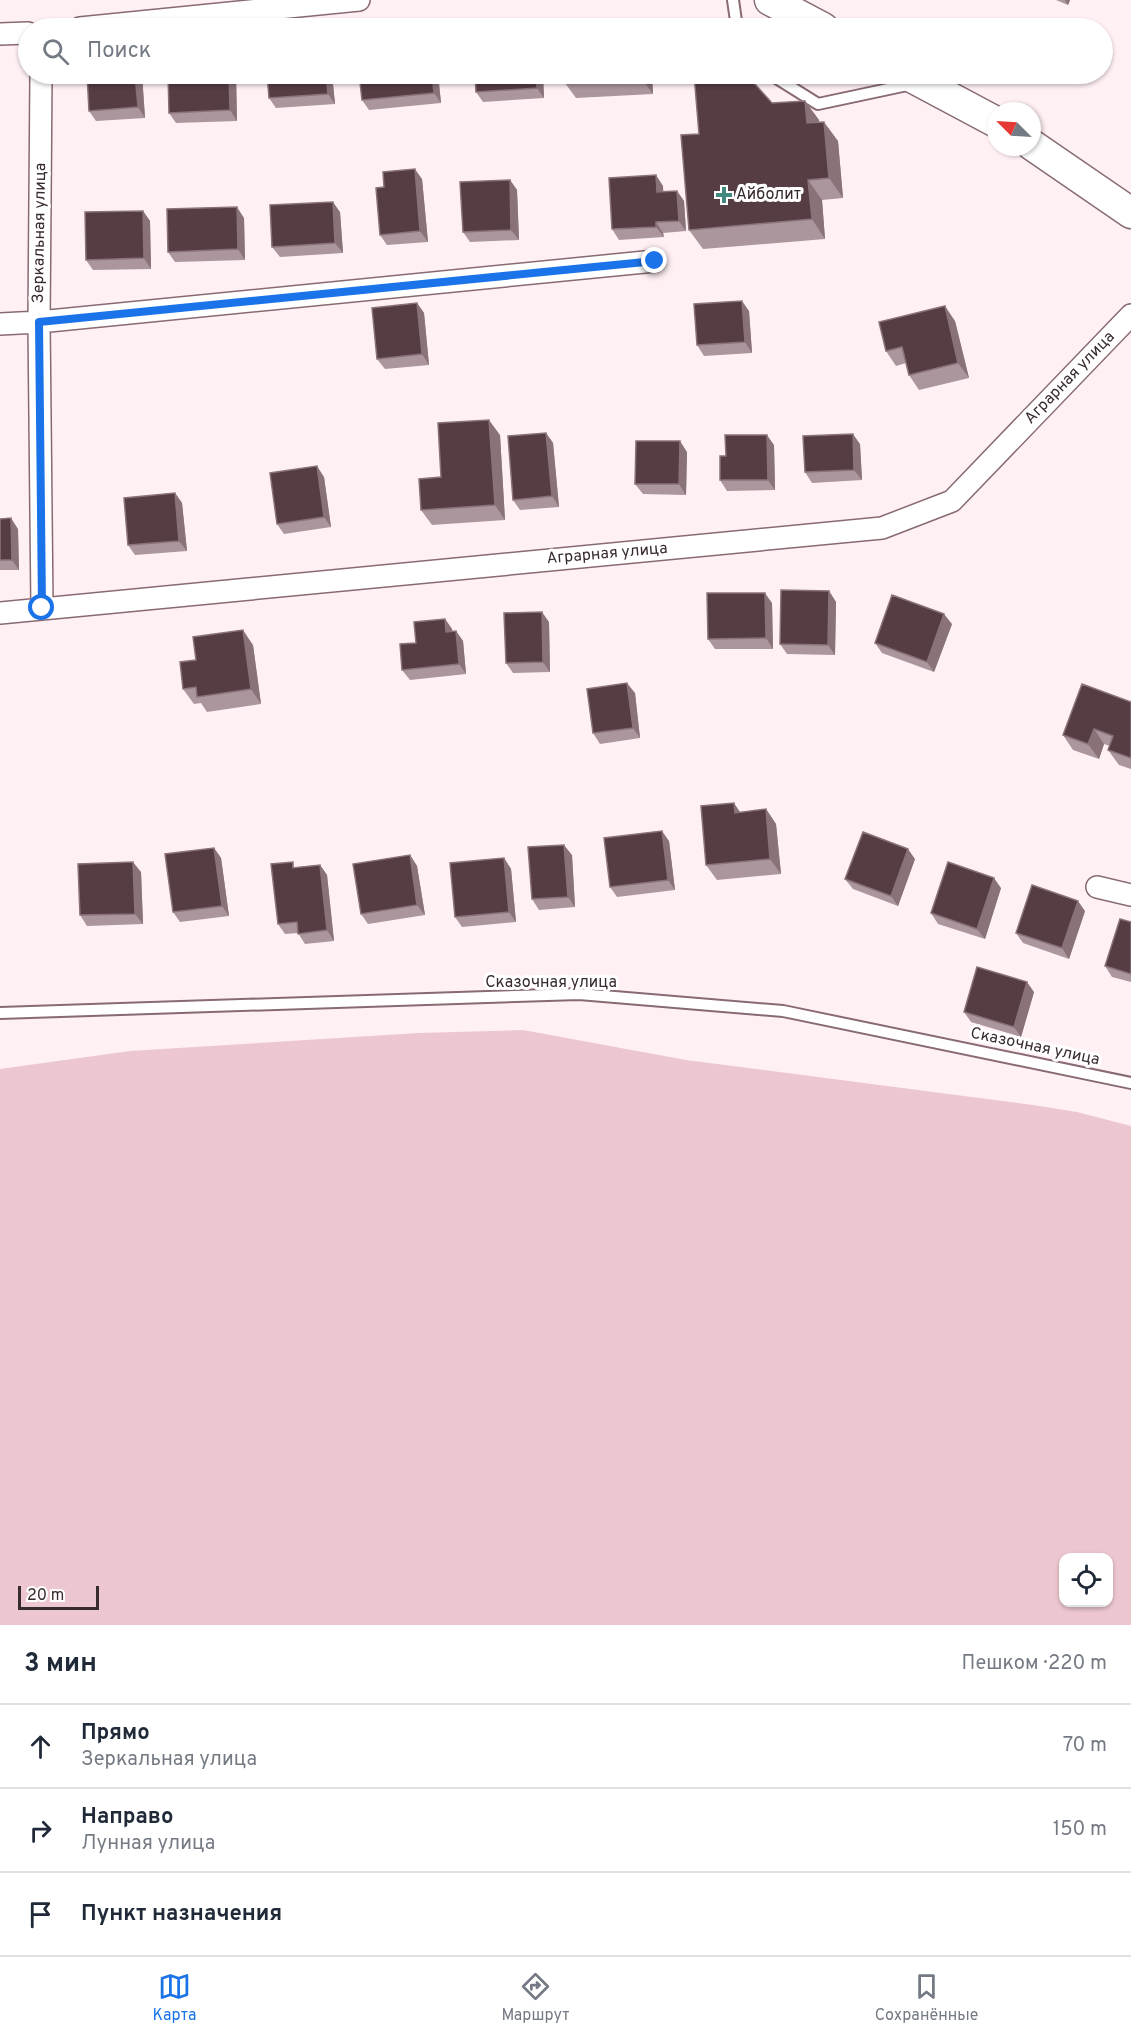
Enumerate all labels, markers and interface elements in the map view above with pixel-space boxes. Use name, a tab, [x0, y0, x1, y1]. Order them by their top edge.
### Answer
search box	[18, 18, 1113, 84]
icon: search	[39, 35, 72, 68]
text: Поиск	[87, 38, 151, 65]
north arrow	[987, 102, 1041, 156]
street label: Зеркальная улица	[29, 162, 51, 304]
place label: Айболит	[736, 185, 801, 205]
marker: Айболит	[717, 188, 731, 202]
route end	[641, 247, 667, 273]
street label: Аграрная улица	[1021, 327, 1119, 429]
street label: Аграрная улица	[546, 539, 668, 569]
route start	[28, 594, 54, 620]
street label: Сказочная улица	[485, 973, 617, 993]
street label: Сказочная улица	[969, 1024, 1101, 1070]
map controls	[1059, 1553, 1113, 1607]
button: locate	[1059, 1553, 1113, 1607]
scale bar	[18, 1583, 99, 1610]
text: 20 m	[27, 1586, 64, 1606]
text: 3 мин	[24, 1648, 97, 1681]
text: Пешком · 220 m	[962, 1651, 1107, 1677]
text: Прямо	[81, 1720, 150, 1747]
icon: ahead	[24, 1730, 57, 1763]
text: 70 m	[1063, 1733, 1107, 1759]
text: Зеркальная улица	[81, 1747, 257, 1773]
text: Направо	[81, 1804, 173, 1831]
icon: right	[24, 1814, 57, 1847]
text: 150 m	[1053, 1817, 1107, 1843]
text: Лунная улица	[81, 1831, 215, 1857]
icon: arrive	[24, 1898, 57, 1931]
text: Пункт назначения	[81, 1901, 282, 1928]
tab: Карта	[153, 1970, 196, 2026]
tab: Маршрут	[501, 1970, 570, 2026]
tab: Сохранённые	[875, 1970, 978, 2026]

